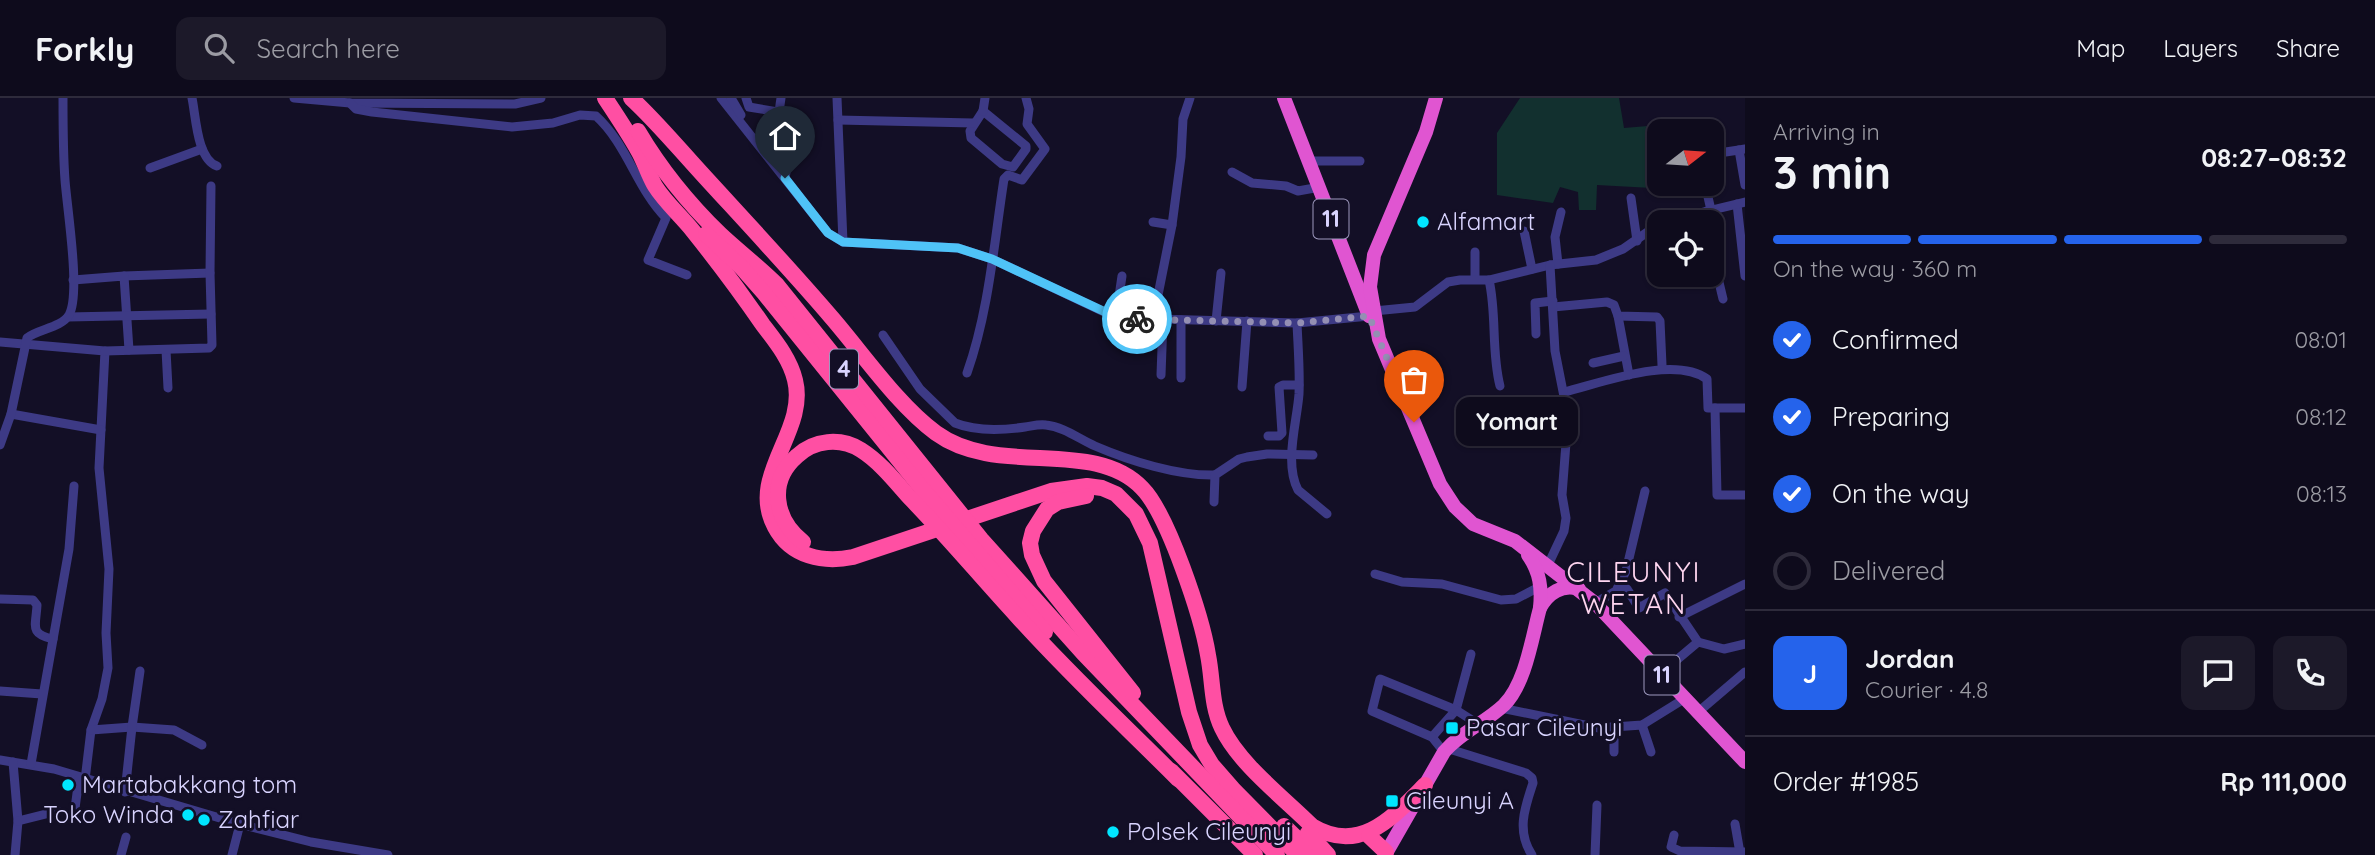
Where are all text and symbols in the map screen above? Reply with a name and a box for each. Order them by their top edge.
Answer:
search box [176,17,666,80]
text: Forkly [35,28,134,69]
icon: search [200,29,238,67]
text: Search here [256,32,400,65]
text: Map [2076,33,2125,63]
text: Layers [2163,33,2238,63]
text: Share [2276,33,2340,63]
pin [755,106,815,178]
icon: home [766,117,804,155]
text: Arriving in [1773,117,1880,146]
north arrow [1647,119,1724,196]
map controls [1647,119,1724,287]
text: 08:27–08:32 [2201,141,2347,174]
text: 3 min [1773,143,1891,201]
road number: 11 [1314,200,1348,238]
place label: Alfamart [1437,206,1535,236]
button: locate [1647,210,1724,287]
marker: Alfamart [1415,214,1431,230]
text: On the way · 360 m [1773,254,1977,283]
courier [1102,284,1172,354]
icon: bike [1118,300,1156,338]
icon: check [1773,321,1811,359]
text: Confirmed [1832,323,1959,356]
text: 08:01 [2294,325,2347,354]
road number: 4 [830,350,858,388]
pin [1384,350,1444,422]
icon: bag [1395,361,1433,399]
callout: Yomart [1456,398,1578,446]
icon: check [1773,398,1811,436]
text: Preparing [1832,400,1950,433]
text: 08:12 [2295,402,2347,431]
text: Yomart [1476,407,1558,436]
icon: check [1773,475,1811,513]
text: On the way [1832,477,1970,510]
text: 08:13 [2296,479,2347,508]
district label: CILEUNYI WETAN [1566,554,1702,621]
text: Delivered [1832,554,1945,587]
button: chat [2181,636,2255,710]
button: phone [2273,636,2347,710]
text: Jordan [1865,642,1954,675]
road number: 11 [1644,656,1680,694]
text: J [1803,657,1817,690]
text: Courier · 4.8 [1865,675,1988,704]
place label: Pasar Cileunyi [1466,712,1622,742]
marker: Pasar Cileunyi [1444,720,1460,736]
text: Order #1985 [1773,765,1919,798]
text: Rp 111,000 [2220,765,2347,798]
place label: Martabakkang tom [82,769,297,799]
marker: Martabakkang tom [60,777,76,793]
place label: Cileunyi A [1406,785,1514,815]
marker: Cileunyi A [1384,793,1400,809]
place label: Toko Winda [43,799,174,829]
place label: Zahfiar [218,804,299,834]
marker: Toko Winda [180,807,196,823]
marker: Zahfiar [196,812,212,828]
place label: Polsek Cileunyi [1127,816,1291,846]
marker: Polsek Cileunyi [1105,824,1121,840]

